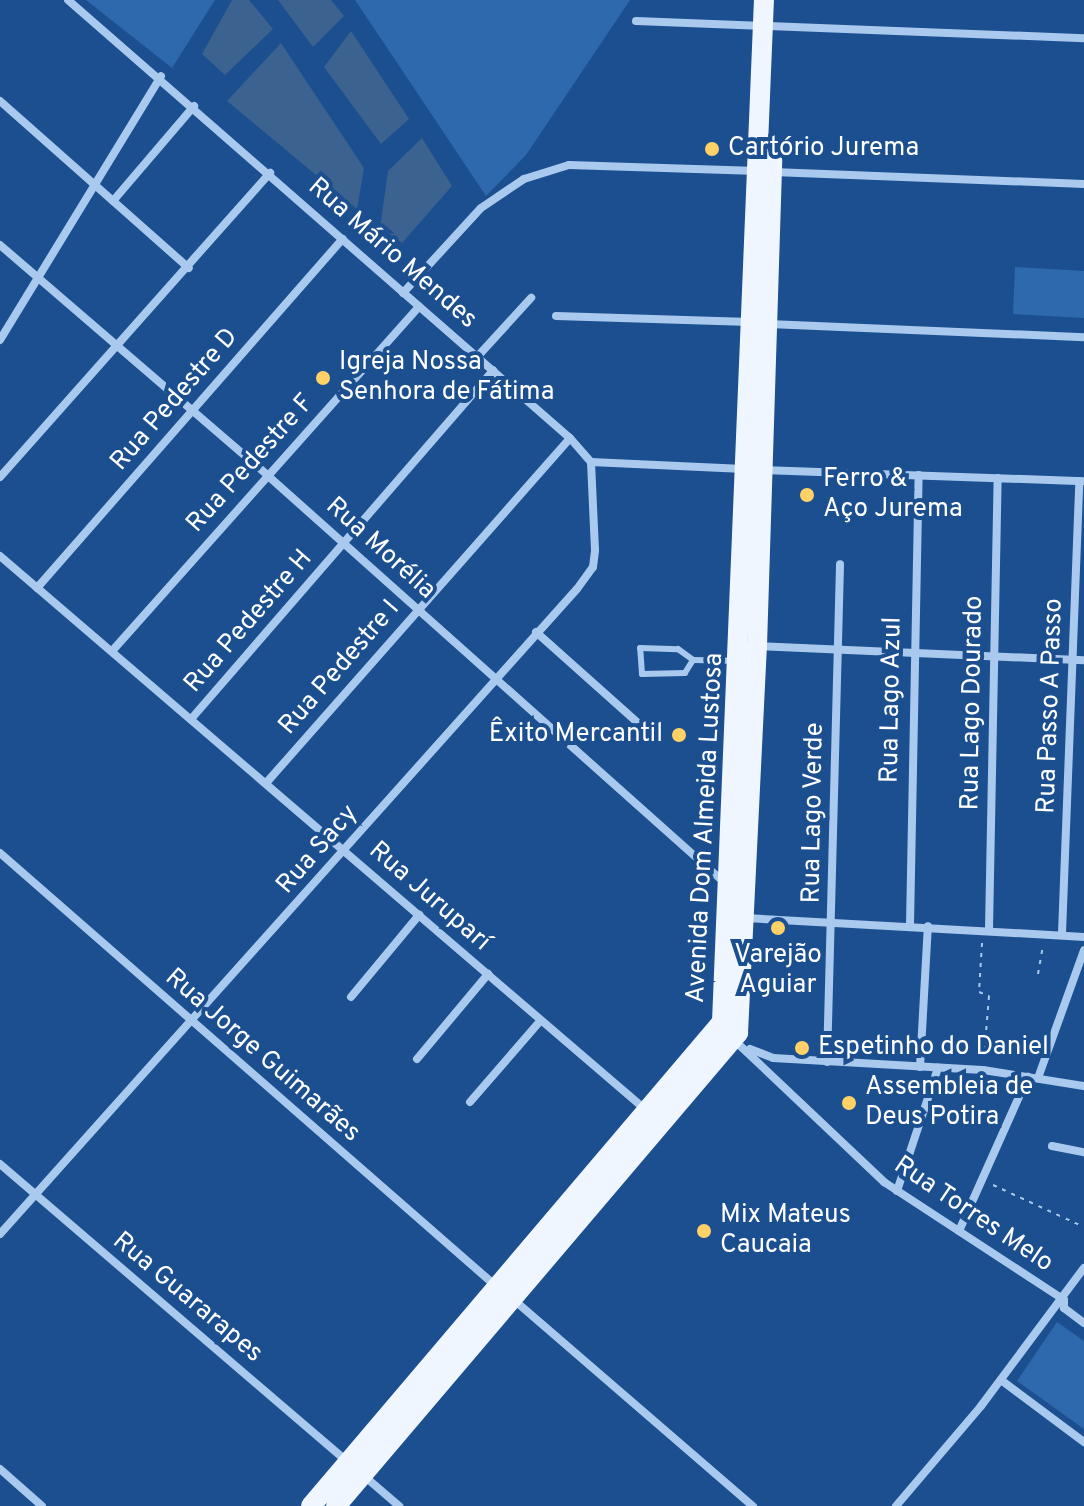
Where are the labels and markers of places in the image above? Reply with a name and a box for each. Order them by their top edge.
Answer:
place label: Cartório Jurema [728,133,919,165]
marker: Cartório Jurema [703,140,721,158]
place label: Igreja Nossa Senhora de Fátima [339,347,554,408]
marker: Igreja Nossa Senhora de Fátima [314,369,332,387]
place label: Ferro & Aço Jurema [823,464,963,526]
marker: Ferro & Aço Jurema [798,486,816,504]
place label: Êxito Mercantil [489,719,663,751]
marker: Êxito Mercantil [670,726,688,744]
marker: Varejão Aguiar [769,919,787,937]
place label: Varejão Aguiar [734,940,822,1002]
place label: Espetinho do Daniel [818,1032,1049,1064]
marker: Espetinho do Daniel [793,1039,811,1057]
place label: Assembleia de Deus Potira [865,1072,1033,1134]
marker: Assembleia de Deus Potira [840,1094,858,1112]
place label: Mix Mateus Caucaia [720,1200,851,1262]
marker: Mix Mateus Caucaia [695,1222,713,1240]

